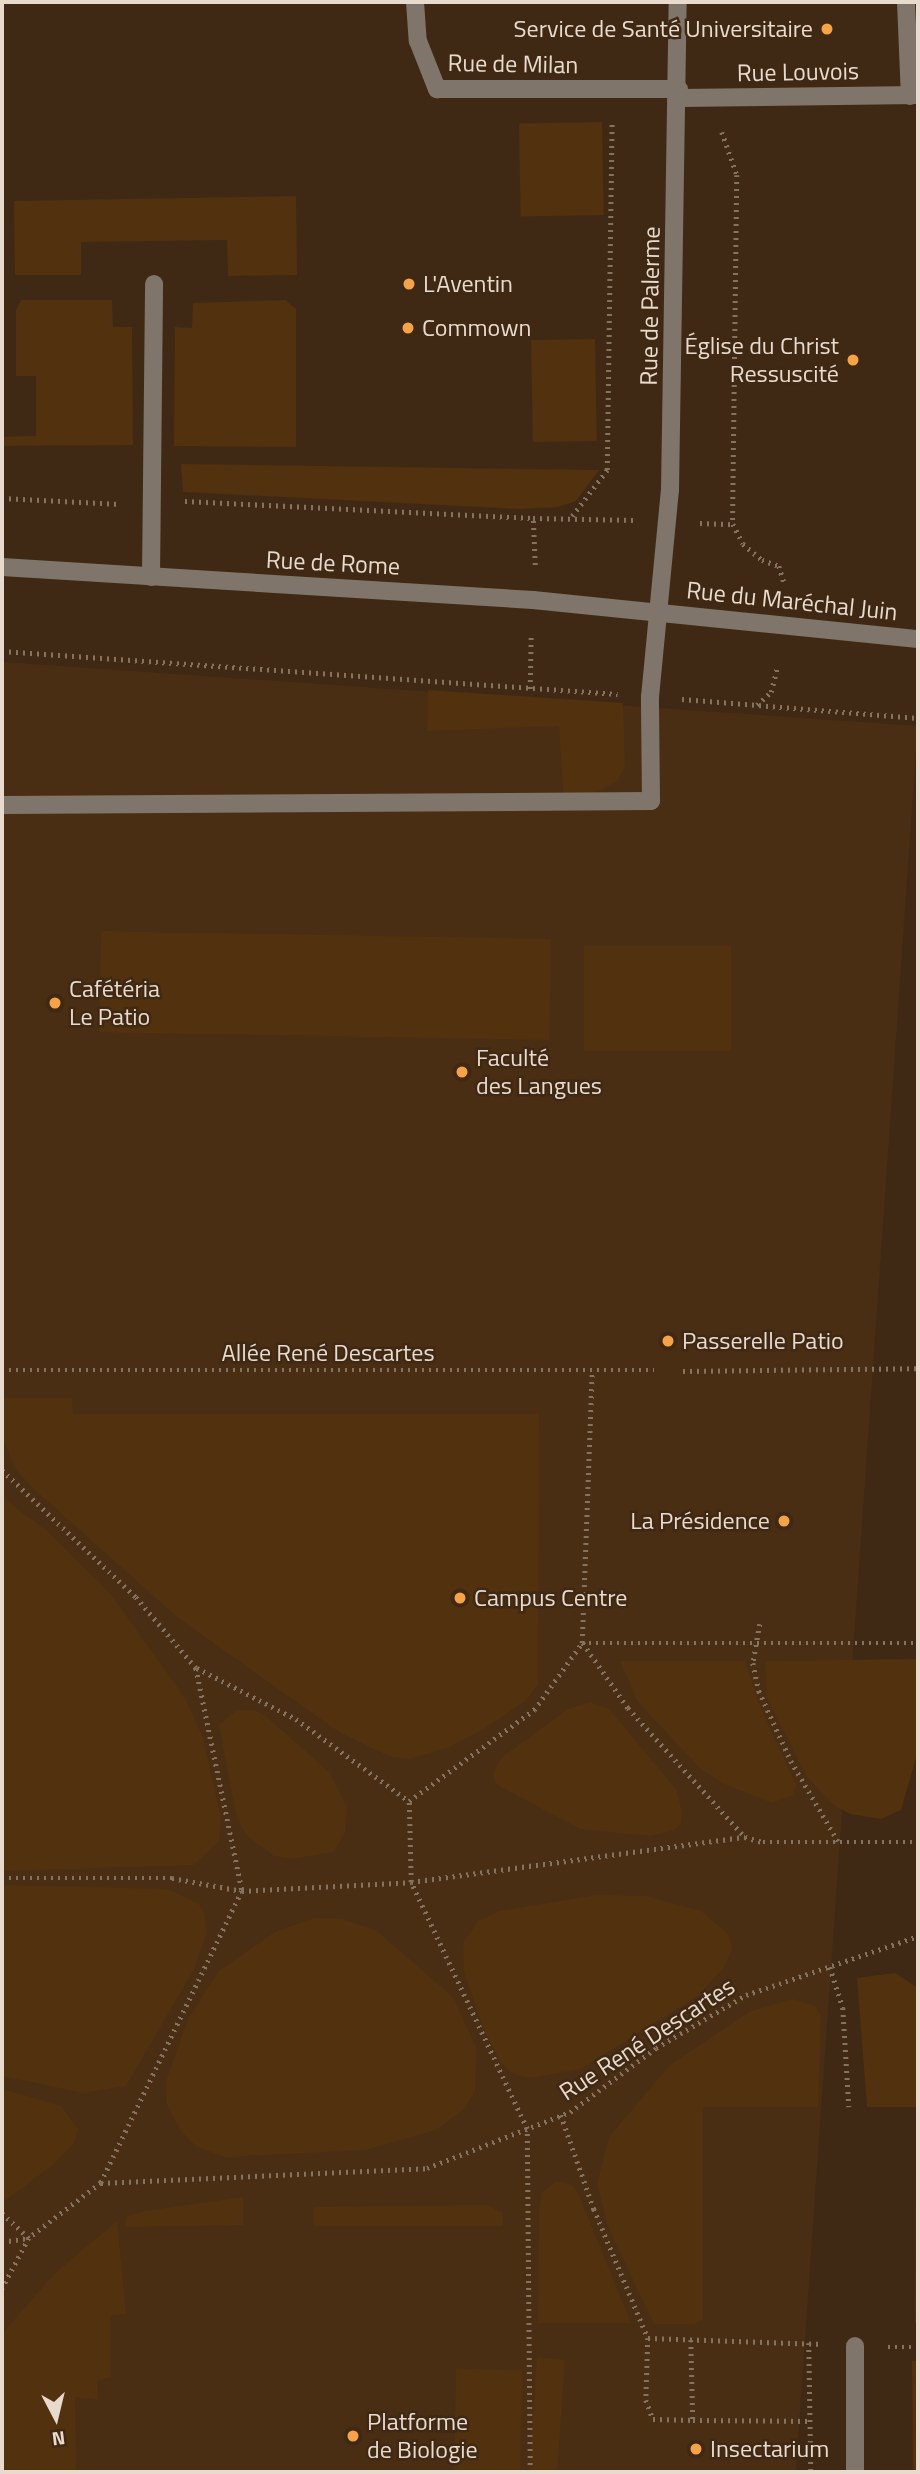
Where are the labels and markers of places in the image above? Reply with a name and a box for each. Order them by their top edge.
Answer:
place label: Service de Santé Universitaire [514,15,813,43]
marker: Service de Santé Universitaire [819,21,835,37]
place label: L'Aventin [423,270,513,298]
marker: L'Aventin [401,276,417,292]
place label: Commown [422,314,531,342]
marker: Commown [400,320,416,336]
place label: Église du Christ Ressuscité [685,332,839,388]
marker: Église du Christ Ressuscité [845,352,861,368]
place label: Cafétéria Le Patio [69,975,160,1031]
marker: Cafétéria Le Patio [47,995,63,1011]
place label: Faculté des Langues [476,1044,602,1100]
marker: Faculté des Langues [454,1064,470,1080]
place label: Passerelle Patio [682,1327,844,1355]
marker: Passerelle Patio [660,1333,676,1349]
place label: La Présidence [630,1507,770,1535]
marker: La Présidence [776,1513,792,1529]
place label: Campus Centre [474,1584,627,1612]
marker: Campus Centre [452,1590,468,1606]
place label: Platforme de Biologie [367,2408,478,2464]
marker: Platforme de Biologie [345,2428,361,2444]
place label: Insectarium [710,2435,829,2463]
marker: Insectarium [688,2441,704,2457]

